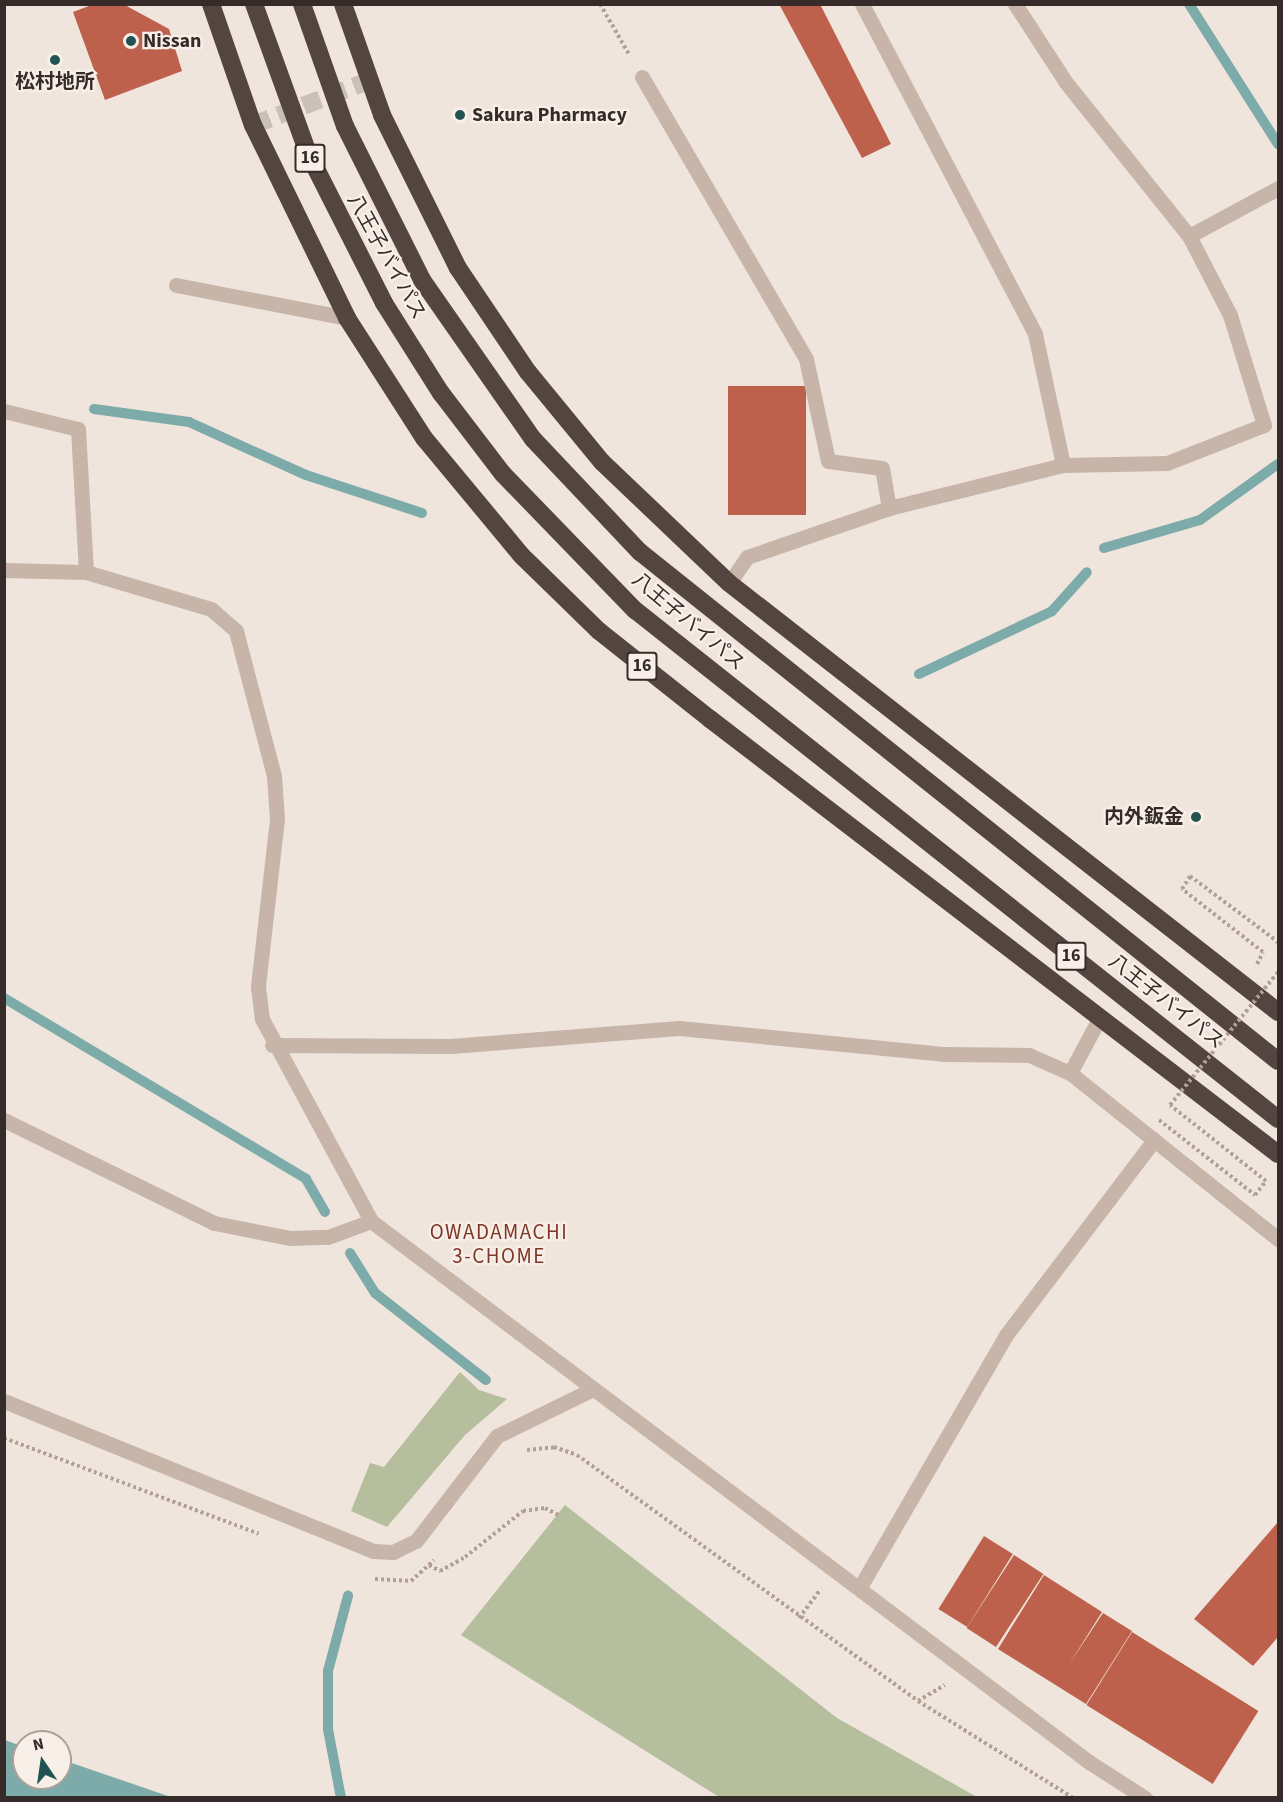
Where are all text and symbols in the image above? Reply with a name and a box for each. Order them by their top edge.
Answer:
place label: Nissan [143,29,202,53]
marker: Nissan [124,34,138,48]
marker: 松村地所 [48,53,62,67]
place label: 松村地所 [15,70,95,94]
place label: Sakura Pharmacy [472,103,627,127]
marker: Sakura Pharmacy [453,108,467,122]
road number: 16 [294,143,326,173]
street label: 八王子バイパス [342,190,430,324]
street label: 八王子バイパス [627,568,749,676]
road number: 16 [626,651,658,681]
place label: 内外鈑金 [1104,805,1184,829]
marker: 内外鈑金 [1189,810,1203,824]
road number: 16 [1054,941,1088,971]
street label: 八王子バイパス [1103,949,1229,1055]
district label: OWADAMACHI 3-CHOME [430,1219,568,1269]
north arrow [12,1730,72,1790]
text: N [31,1732,46,1756]

